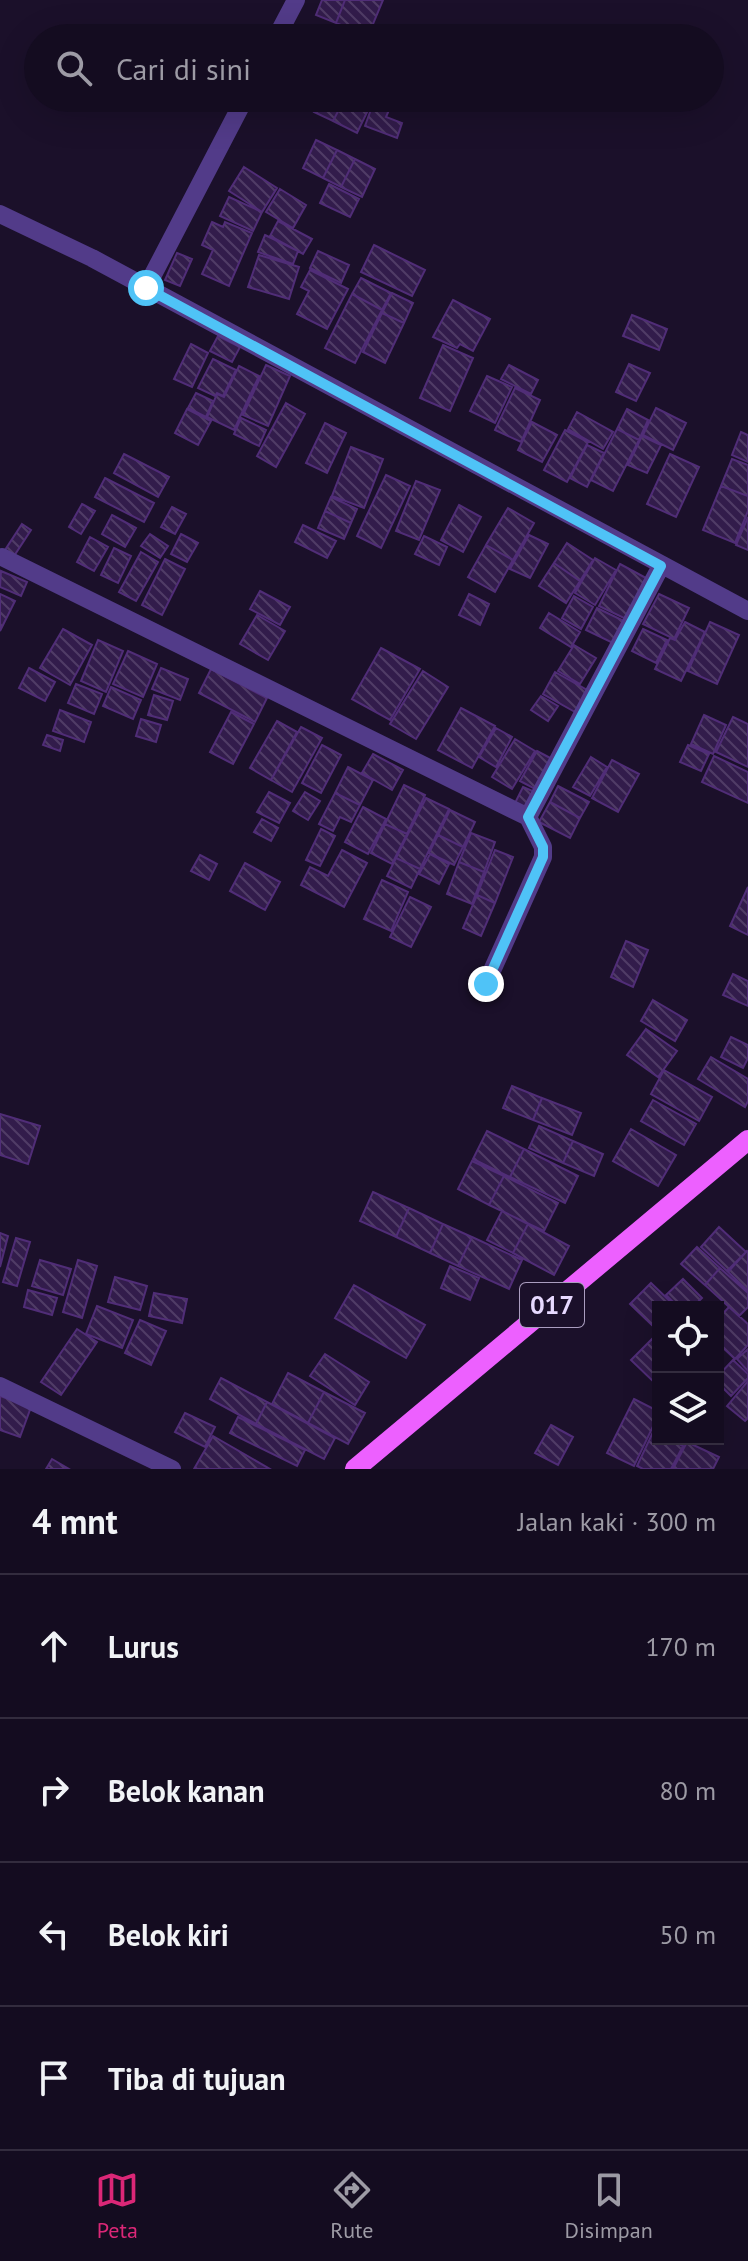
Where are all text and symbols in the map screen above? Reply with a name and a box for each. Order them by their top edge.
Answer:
search box [24,24,724,112]
icon: search [52,46,96,90]
text: Cari di sini [116,49,251,88]
route start [128,270,164,306]
route end [468,966,504,1002]
road number: 017 [520,1283,584,1327]
map controls [652,1301,724,1445]
button: locate [652,1301,724,1373]
button: layers [652,1373,724,1445]
text: 4 mnt [32,1499,118,1543]
text: Jalan kaki · 300 m [518,1505,716,1538]
icon: ahead [32,1624,76,1668]
text: Lurus [108,1627,179,1666]
text: 170 m [645,1630,716,1663]
icon: right [32,1768,76,1812]
text: Belok kanan [108,1771,265,1810]
text: 80 m [660,1774,716,1807]
icon: left [32,1912,76,1956]
text: Belok kiri [108,1915,229,1954]
text: 50 m [660,1918,716,1951]
icon: arrive [32,2056,76,2100]
text: Tiba di tujuan [108,2059,286,2098]
tab: Peta [95,2168,139,2244]
tab: Rute [330,2168,374,2244]
tab: Disimpan [565,2168,653,2244]

